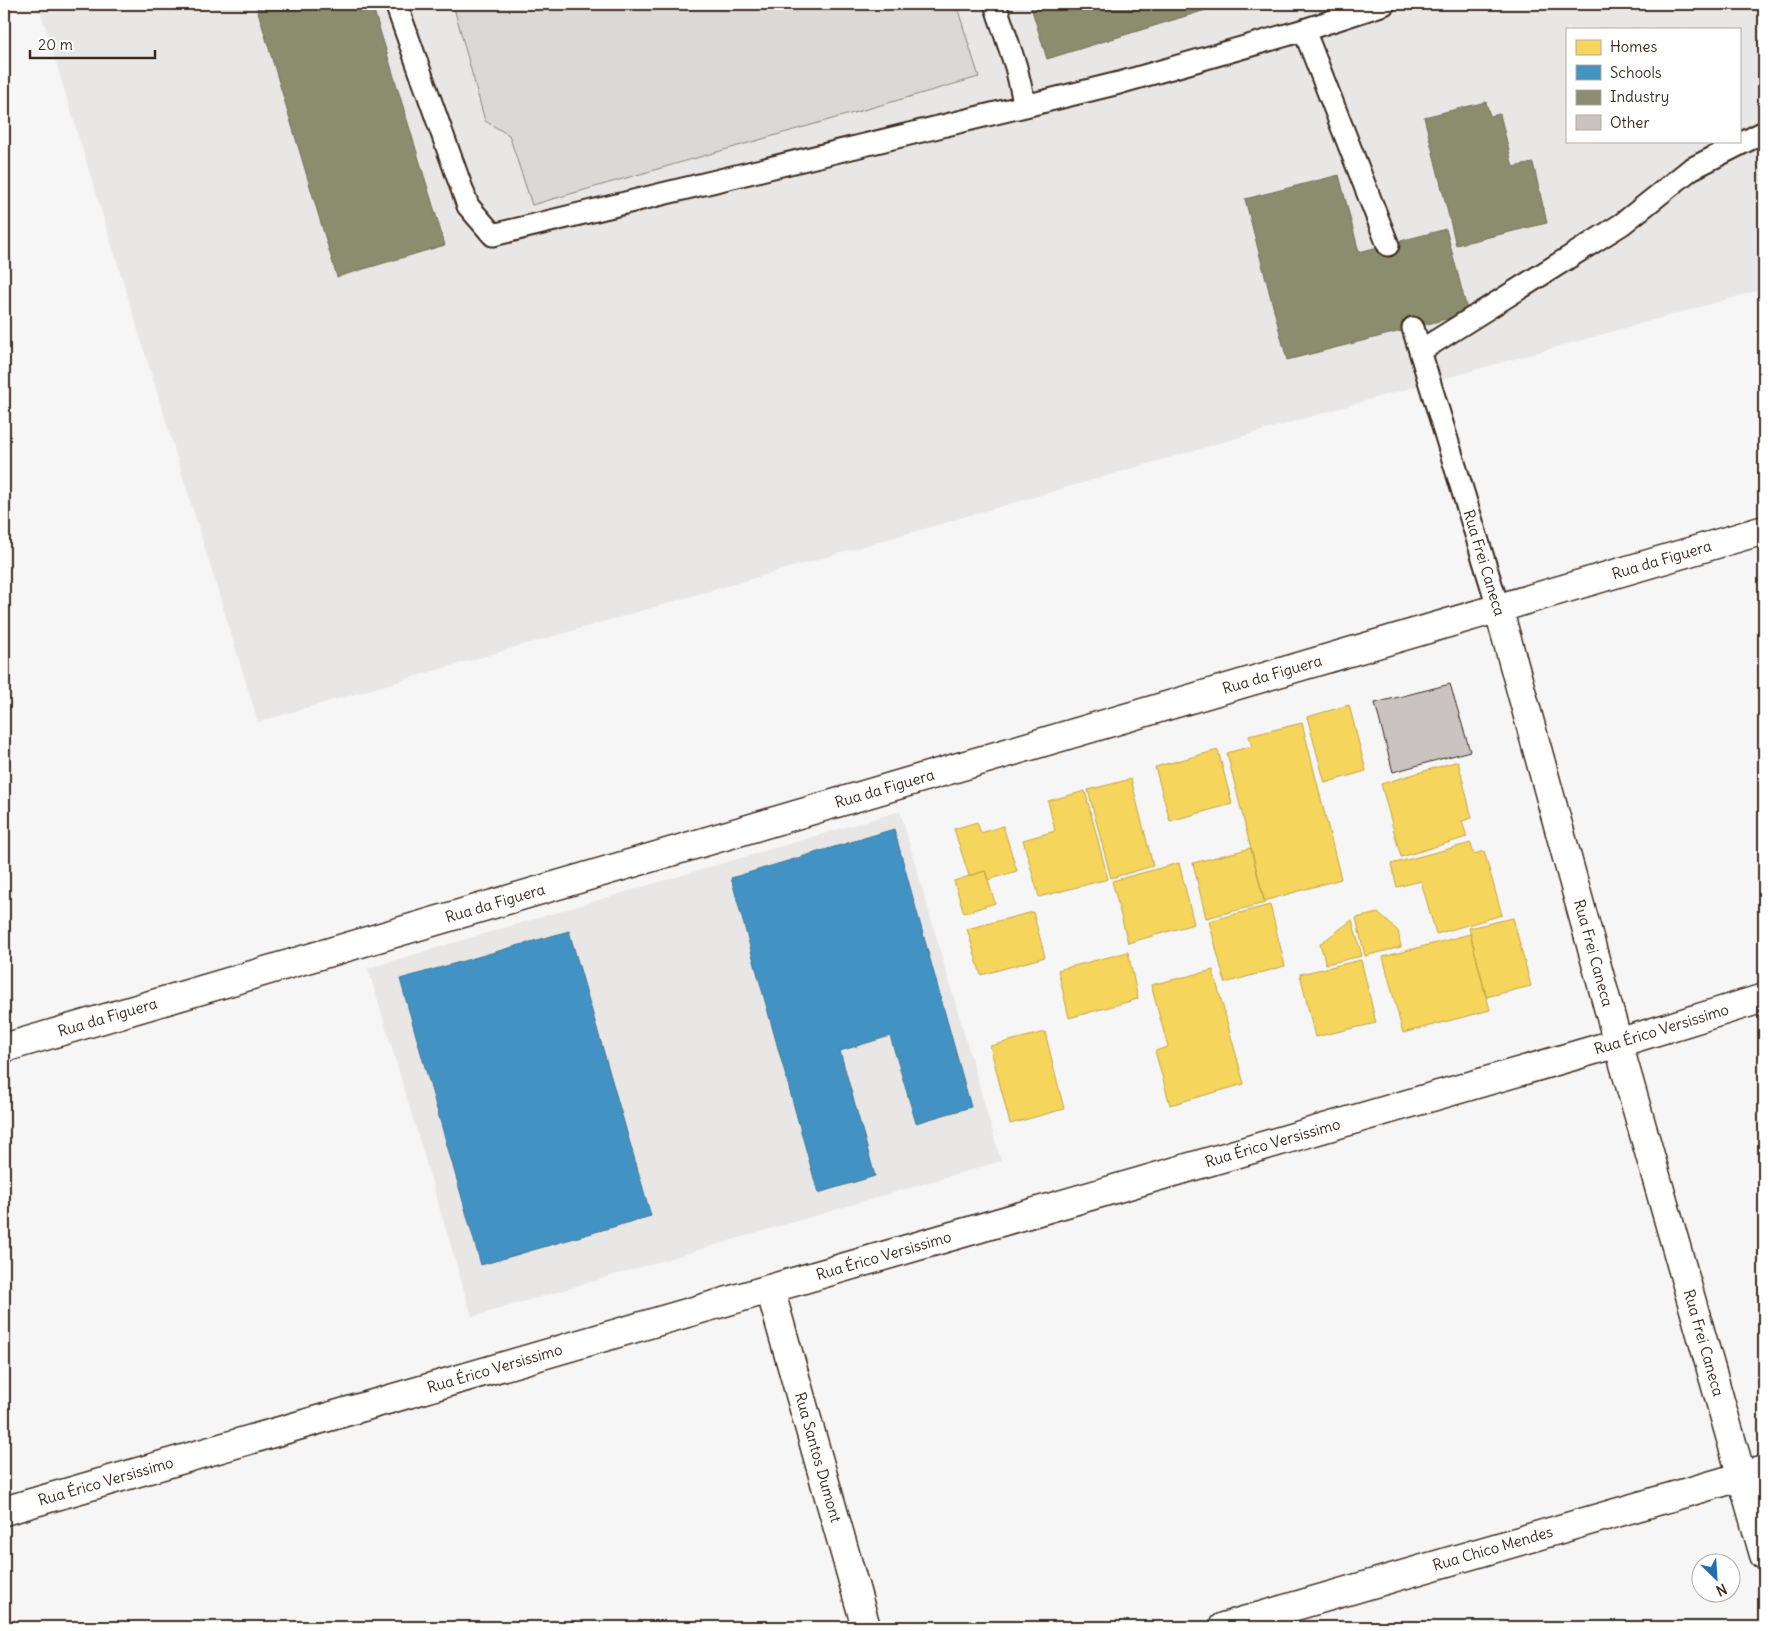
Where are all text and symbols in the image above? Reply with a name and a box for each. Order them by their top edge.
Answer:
scale bar [30,28,155,60]
legend [1566,28,1740,142]
text: 20 m [38,35,73,54]
text: Homes [1610,37,1657,56]
text: Schools [1610,63,1662,82]
text: Industry [1610,87,1669,106]
text: Other [1610,113,1650,132]
street label: Rua Frei Caneca [1459,507,1510,619]
street label: Rua da Figuera [1610,536,1714,583]
street label: Rua da Figuera [1220,651,1325,698]
street label: Rua da Figuera [832,765,937,812]
street label: Rua da Figuera [443,879,547,927]
street label: Rua Frei Caneca [1570,897,1618,1009]
street label: Rua da Figuera [55,993,160,1041]
street label: Rua Érico Versissimo [1592,999,1731,1058]
street label: Rua Érico Versissimo [1203,1114,1342,1171]
street label: Rua Érico Versissimo [814,1227,953,1284]
street label: Rua Frei Caneca [1680,1287,1728,1399]
street label: Rua Érico Versissimo [425,1340,564,1397]
street label: Rua Santos Dumont [791,1390,846,1524]
street label: Rua Érico Versissimo [36,1452,176,1510]
street label: Rua Chico Mendes [1430,1522,1555,1575]
north arrow [1690,1554,1740,1604]
text: N [1713,1580,1730,1600]

